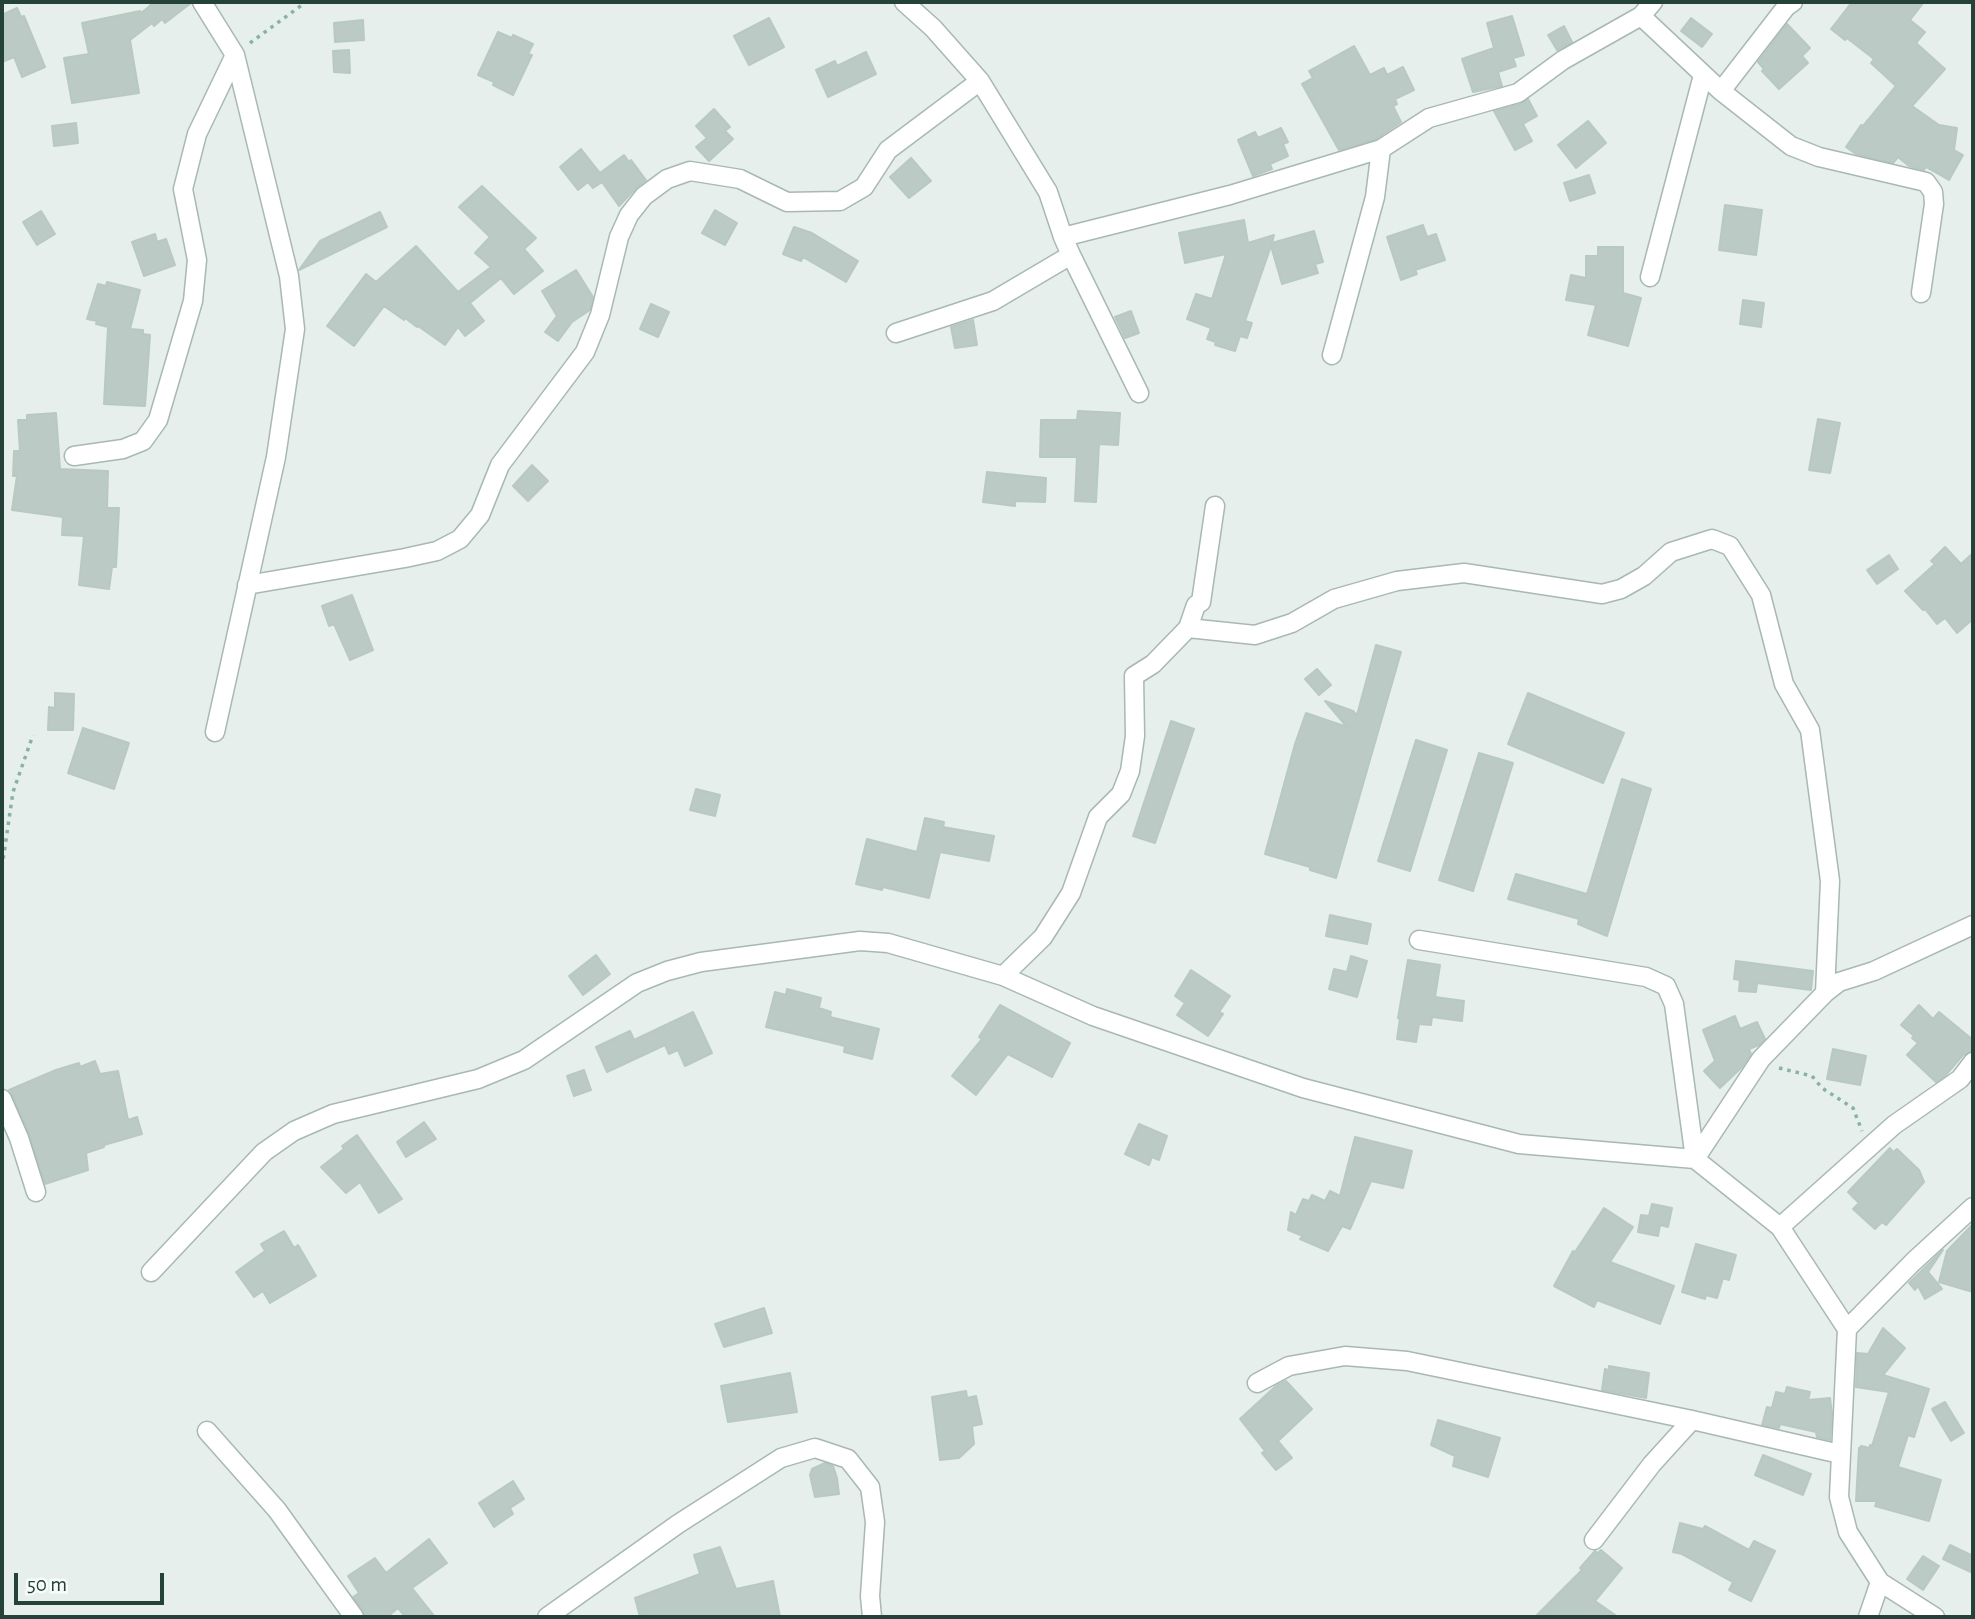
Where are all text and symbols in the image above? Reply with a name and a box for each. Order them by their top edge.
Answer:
scale bar [18,1560,168,1604]
text: 50 m [27,1574,67,1595]

